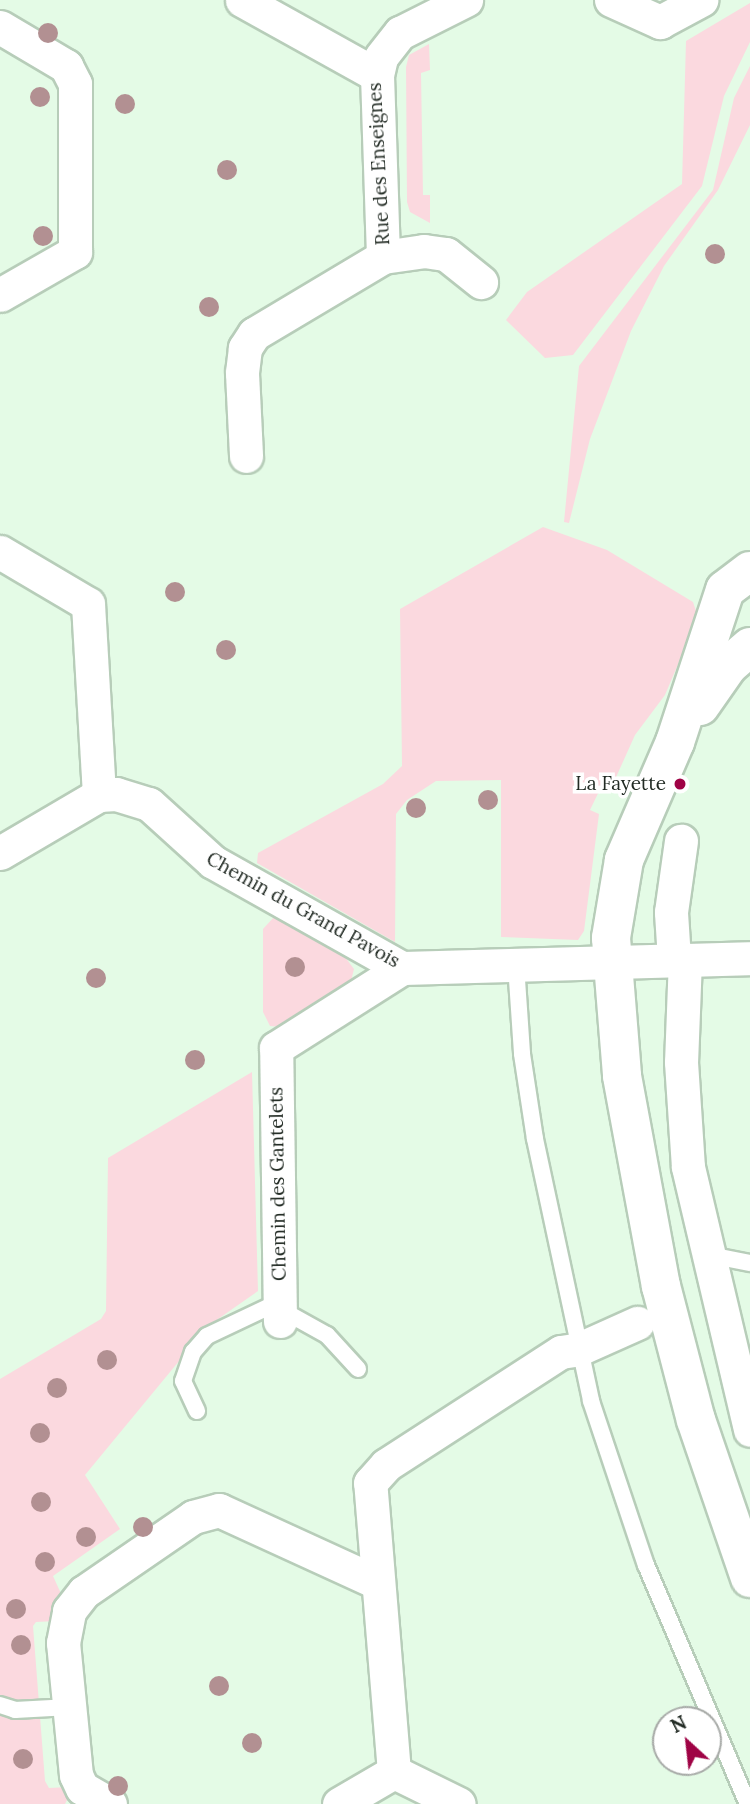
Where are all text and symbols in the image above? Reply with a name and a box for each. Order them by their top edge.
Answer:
street label: Rue des Enseignes [363,82,395,246]
place label: La Fayette [575,773,666,795]
marker: La Fayette [672,776,688,792]
street label: Chemin du Grand Pavois [202,847,404,973]
street label: Chemin des Gantelets [265,1087,291,1281]
north arrow [652,1706,722,1776]
text: N [666,1710,690,1738]

